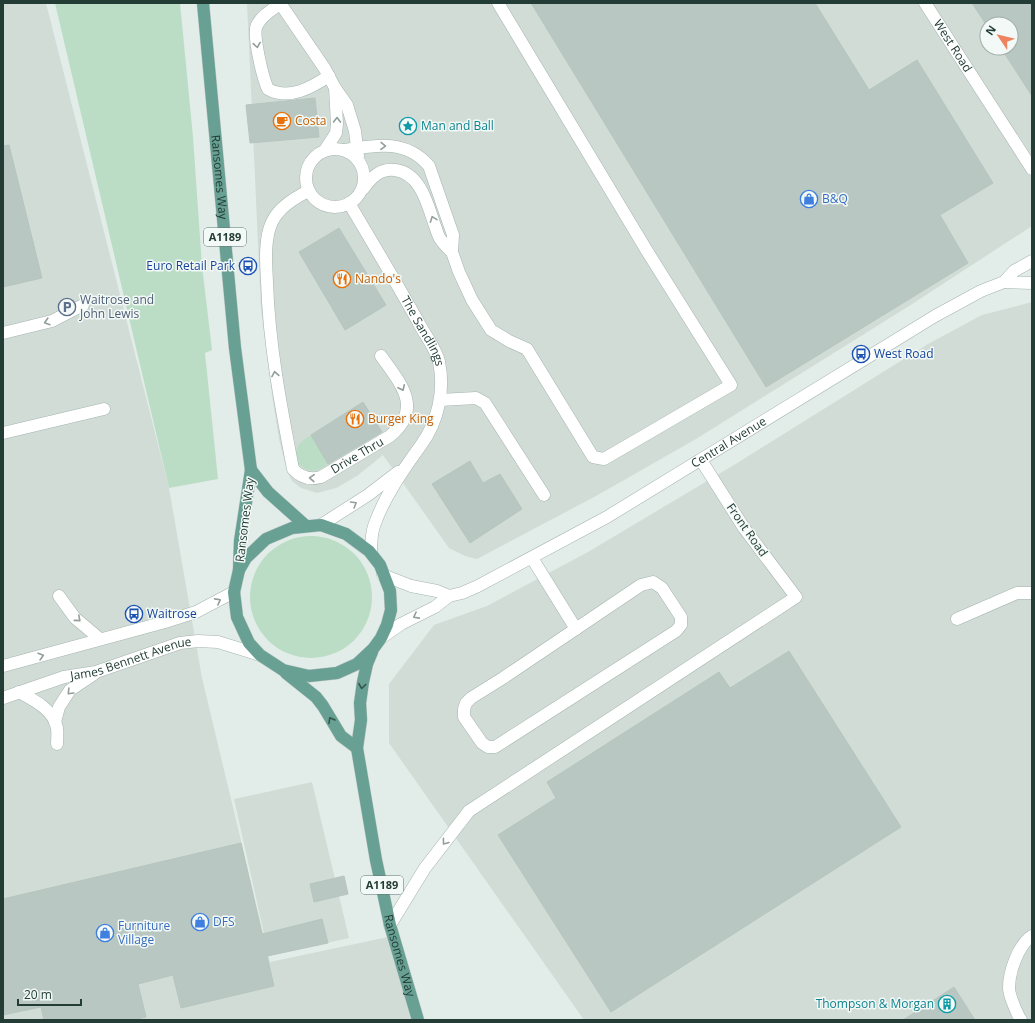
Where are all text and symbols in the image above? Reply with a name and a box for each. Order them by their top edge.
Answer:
street label: West Road [930,16,976,75]
north arrow [979,16,1019,56]
text: N [982,22,999,38]
one-way arrow [253,42,261,48]
cafe icon: Costa [272,111,292,131]
place label: Costa [295,112,326,129]
place icon: Man and Ball [398,116,418,136]
one-way arrow [333,117,341,123]
place label: Man and Ball [421,117,494,134]
street label: Ransomes Way [207,134,232,221]
one-way arrow [380,141,386,150]
shop icon: B&Q [799,189,819,209]
place label: B&Q [822,190,848,207]
one-way arrow [429,215,437,222]
road number: A1189 [204,228,246,246]
bus stop icon: Euro Retail Park [238,256,258,276]
place label: Euro Retail Park [146,257,236,274]
restaurant icon: Nando's [332,269,352,289]
place label: Nando's [355,270,401,287]
place label: Waitrose and John Lewis [79,291,154,322]
street label: The Sandlings [397,293,449,368]
parking icon: Waitrose and John Lewis [57,297,77,317]
one-way arrow [44,317,51,326]
bus stop icon: West Road [851,344,871,364]
place label: West Road [874,345,934,362]
one-way arrow [271,371,280,377]
one-way arrow [397,384,405,391]
restaurant icon: Burger King [345,409,365,429]
place label: Burger King [368,410,434,427]
street label: Central Avenue [687,412,769,472]
street label: Drive Thru [327,433,387,477]
one-way arrow [309,473,315,482]
street label: Ransomes Way [231,476,258,563]
street label: Front Road [723,500,772,560]
one-way arrow [350,501,357,508]
one-way arrow [214,598,221,606]
bus stop icon: Waitrose [124,604,144,624]
place label: Waitrose [147,605,197,622]
one-way arrow [412,611,420,618]
one-way arrow [73,615,81,622]
street label: James Bennett Avenue [68,633,192,684]
one-way arrow [37,652,44,661]
one-way arrow [358,683,367,689]
one-way arrow [67,687,74,695]
one-way arrow [329,717,336,724]
one-way arrow [443,837,450,844]
road number: A1189 [361,876,403,894]
shop icon: DFS [190,912,210,932]
place label: DFS [213,913,234,930]
street label: Ransomes Way [380,913,420,1000]
place label: Furniture Village [118,917,170,948]
shop icon: Furniture Village [95,923,115,943]
scale bar [18,981,81,1007]
text: 20 m [24,986,52,1003]
building icon: Thompson & Morgan [937,994,957,1014]
place label: Thompson & Morgan [816,995,934,1012]

